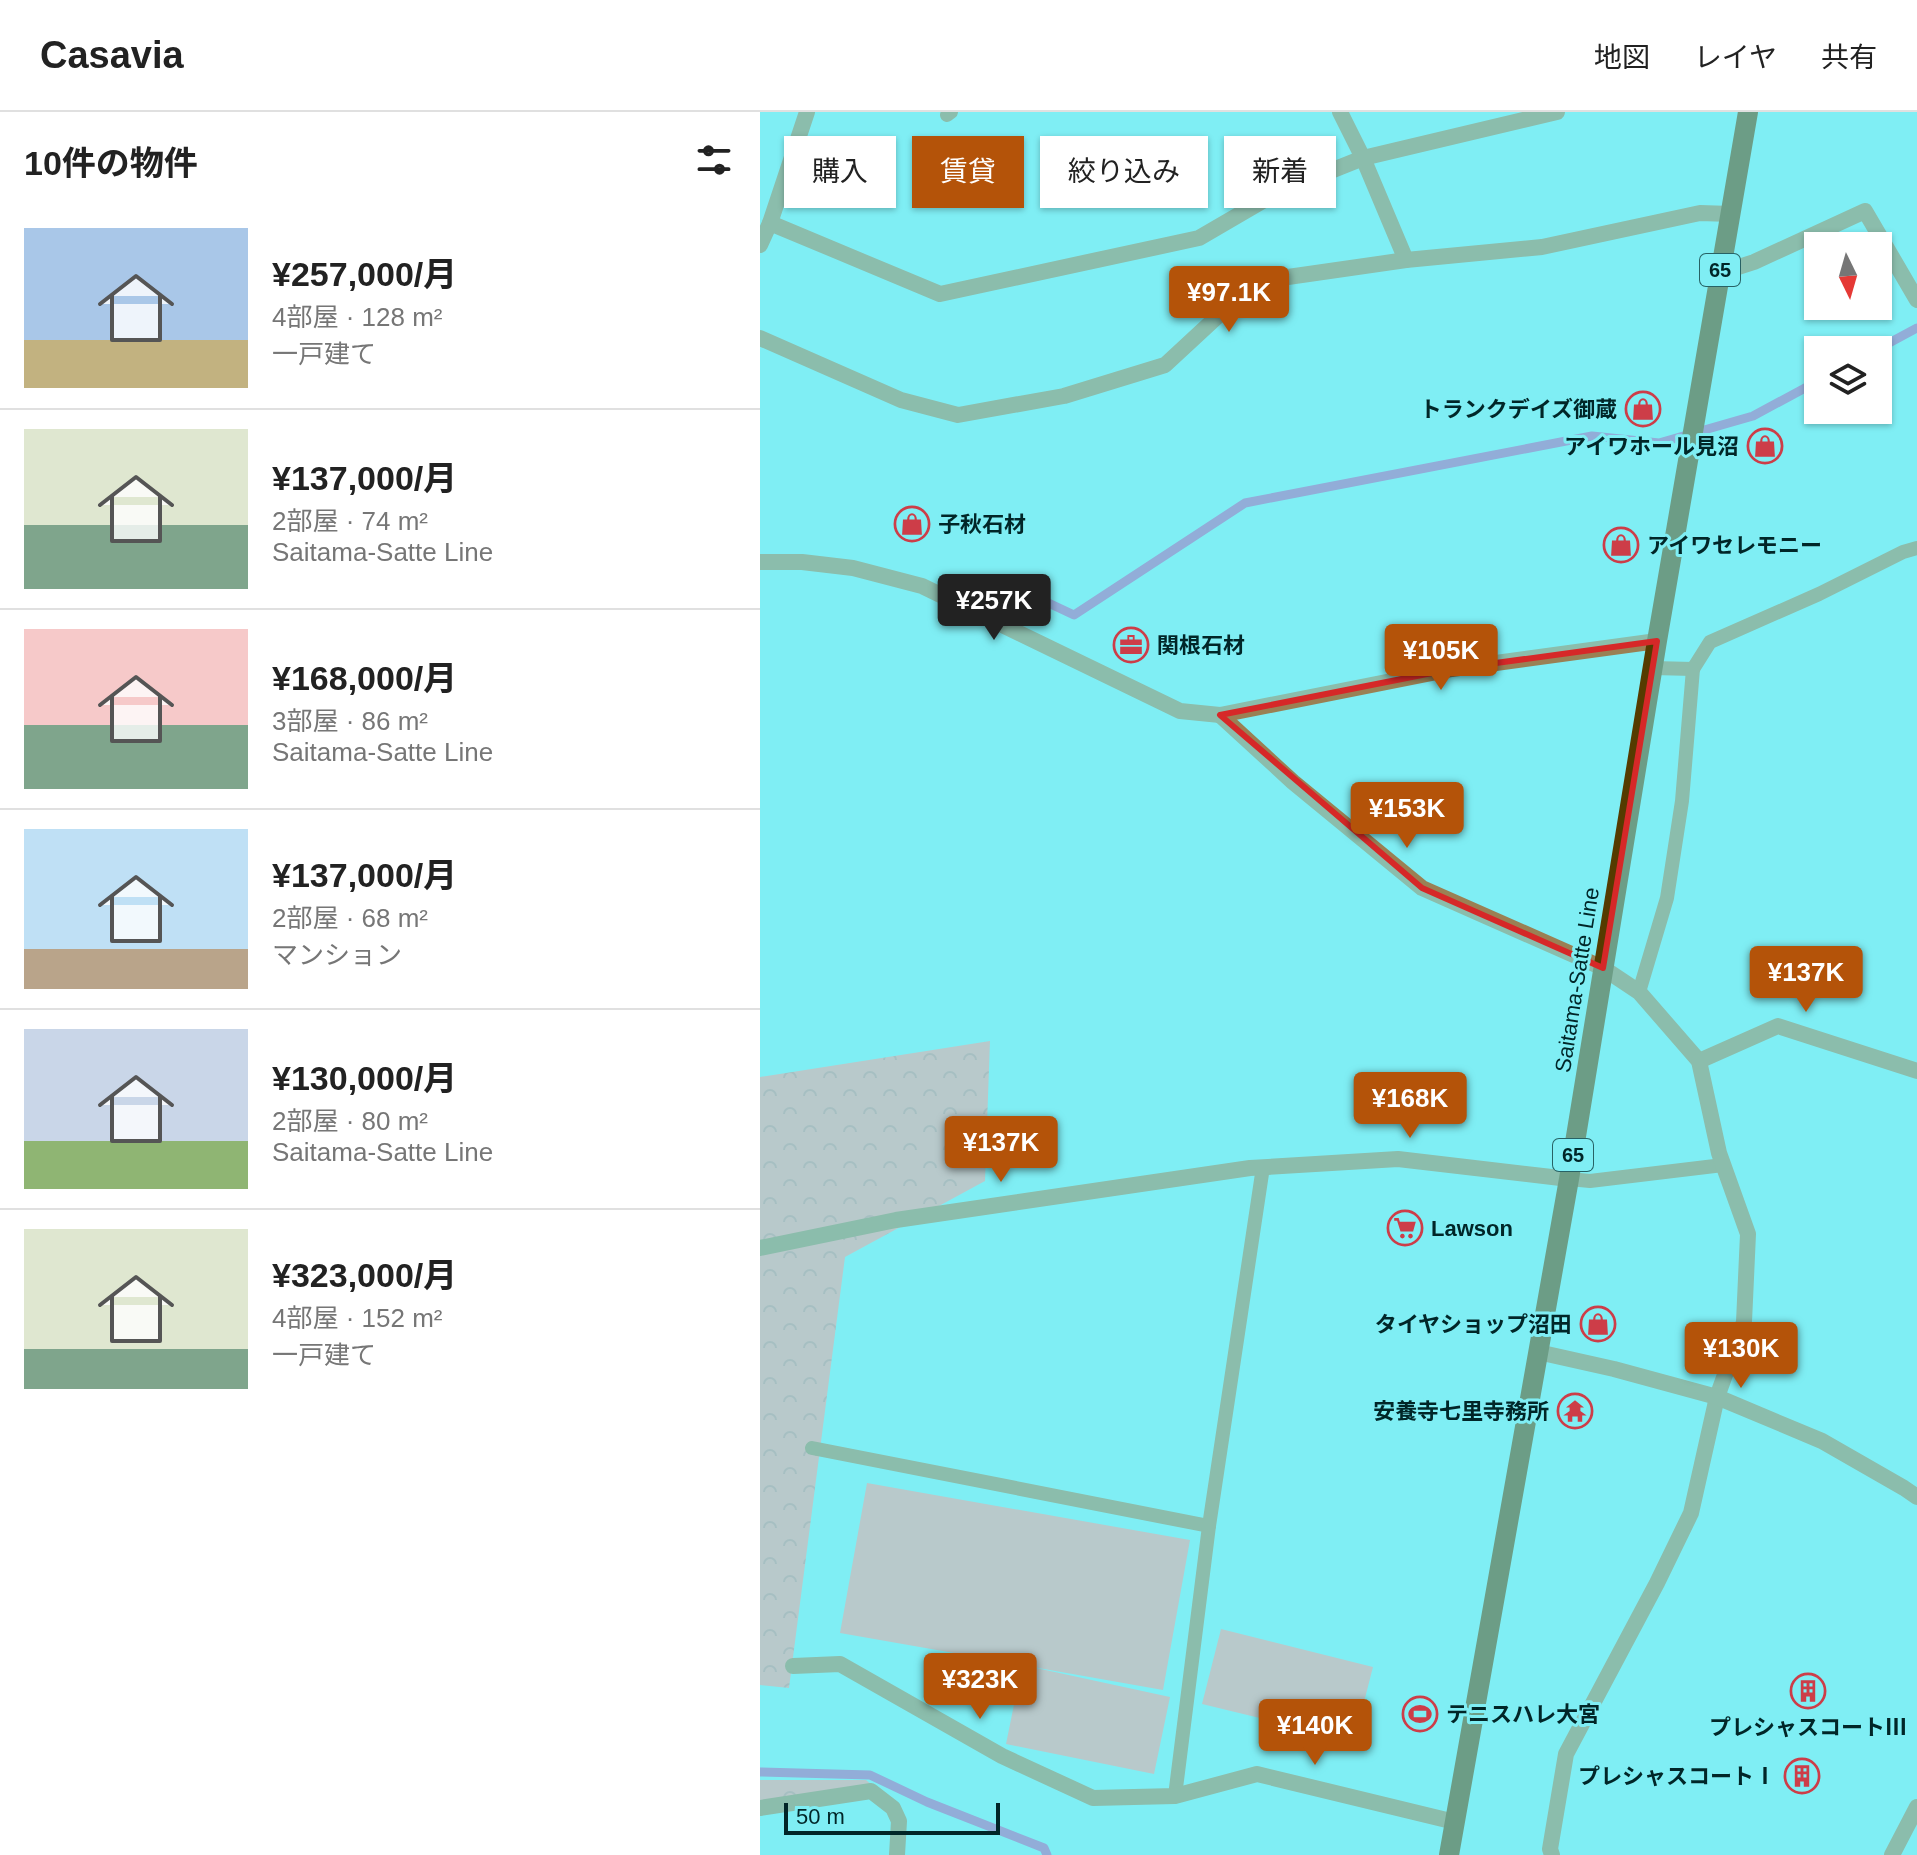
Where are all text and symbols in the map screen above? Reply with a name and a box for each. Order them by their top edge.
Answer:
text: Casavia [40,34,184,76]
text: 地図 [1594,42,1650,73]
text: レイヤ [1694,42,1777,73]
text: 共有 [1821,42,1877,73]
chip: 購入 [784,136,896,208]
chip: 賃貸 [912,136,1024,208]
chip: 絞り込み [1040,136,1208,208]
chip: 新着 [1224,136,1336,208]
icon: filters [692,138,736,182]
text: 10件の物件 [24,144,198,182]
north arrow [1804,232,1892,320]
map controls [1804,232,1892,424]
road number: 65 [1700,254,1740,286]
text: ¥257,000/月 [272,255,457,293]
icon: home [88,260,184,356]
pin: ¥97.1K [1164,266,1294,334]
text: ¥97.1K [1187,277,1271,307]
text: 4部屋 · 128 m² [272,302,443,332]
button: layers [1804,336,1892,424]
text: 一戸建て [272,339,376,369]
shop icon: トランクデイズ御蔵 [1624,390,1662,428]
place label: トランクデイズ御蔵 [1420,397,1617,422]
shop icon: アイワホール見沼 [1746,427,1784,465]
place label: アイワホール見沼 [1564,434,1739,459]
text: ¥137,000/月 [272,459,457,497]
icon: home [88,461,184,557]
shop icon: 子秋石材 [893,505,931,543]
text: 2部屋 · 74 m² [272,506,428,536]
place label: 子秋石材 [938,512,1026,537]
shop icon: アイワセレモニー [1602,526,1640,564]
place label: アイワセレモニー [1647,533,1822,558]
text: Saitama-Satte Line [272,537,493,567]
pin: ¥257K [938,574,1050,642]
text: ¥257K [956,585,1032,615]
pin: ¥105K [1385,624,1497,692]
office icon: 関根石材 [1112,626,1150,664]
place label: 関根石材 [1157,633,1245,658]
text: ¥105K [1403,635,1479,665]
text: ¥168,000/月 [272,659,457,697]
icon: home [88,661,184,757]
text: 3部屋 · 86 m² [272,706,428,736]
text: Saitama-Satte Line [272,737,493,767]
pin: ¥153K [1351,782,1463,850]
text: ¥153K [1369,793,1445,823]
text: ¥137,000/月 [272,856,457,894]
icon: home [88,861,184,957]
street label: Saitama-Satte Line [1550,886,1604,1074]
text: 2部屋 · 68 m² [272,903,428,933]
text: マンション [272,940,402,970]
pin: ¥137K [1750,946,1862,1014]
text: ¥137K [1768,957,1844,987]
text: ¥130,000/月 [272,1059,457,1097]
icon: home [88,1061,184,1157]
pin: ¥168K [1354,1072,1466,1140]
text: ¥168K [1372,1083,1448,1113]
text: 2部屋 · 80 m² [272,1106,428,1136]
pin: ¥137K [945,1116,1057,1184]
text: ¥137K [963,1127,1039,1157]
text: Saitama-Satte Line [272,1137,493,1167]
road number: 65 [1553,1139,1593,1171]
supermarket icon: Lawson [1386,1209,1424,1247]
place label: Lawson [1431,1216,1513,1241]
text: ¥323,000/月 [272,1256,457,1294]
icon: home [88,1261,184,1357]
text: 4部屋 · 152 m² [272,1303,443,1333]
shop icon: タイヤショップ沼田 [1579,1305,1617,1343]
place label: タイヤショップ沼田 [1375,1312,1572,1337]
pin: ¥130K [1685,1322,1797,1390]
text: ¥130K [1703,1333,1779,1363]
text: 一戸建て [272,1340,376,1370]
temple icon: 安養寺七里寺務所 [1556,1392,1594,1430]
place label: 安養寺七里寺務所 [1373,1399,1549,1424]
pin: ¥323K [924,1653,1036,1721]
text: ¥323K [942,1664,1018,1694]
building icon: プレシャスコートⅢ [1789,1672,1827,1710]
sports icon: テニスハレ大宮 [1401,1695,1439,1733]
pin: ¥140K [1259,1699,1371,1767]
place label: テニスハレ大宮 [1446,1702,1600,1727]
text: ¥140K [1277,1710,1353,1740]
place label: プレシャスコートⅢ [1709,1715,1907,1740]
building icon: プレシャスコートⅠ [1783,1757,1821,1795]
place label: プレシャスコートⅠ [1578,1764,1776,1789]
scale bar [784,1799,1000,1835]
text: 50 m [796,1804,845,1829]

